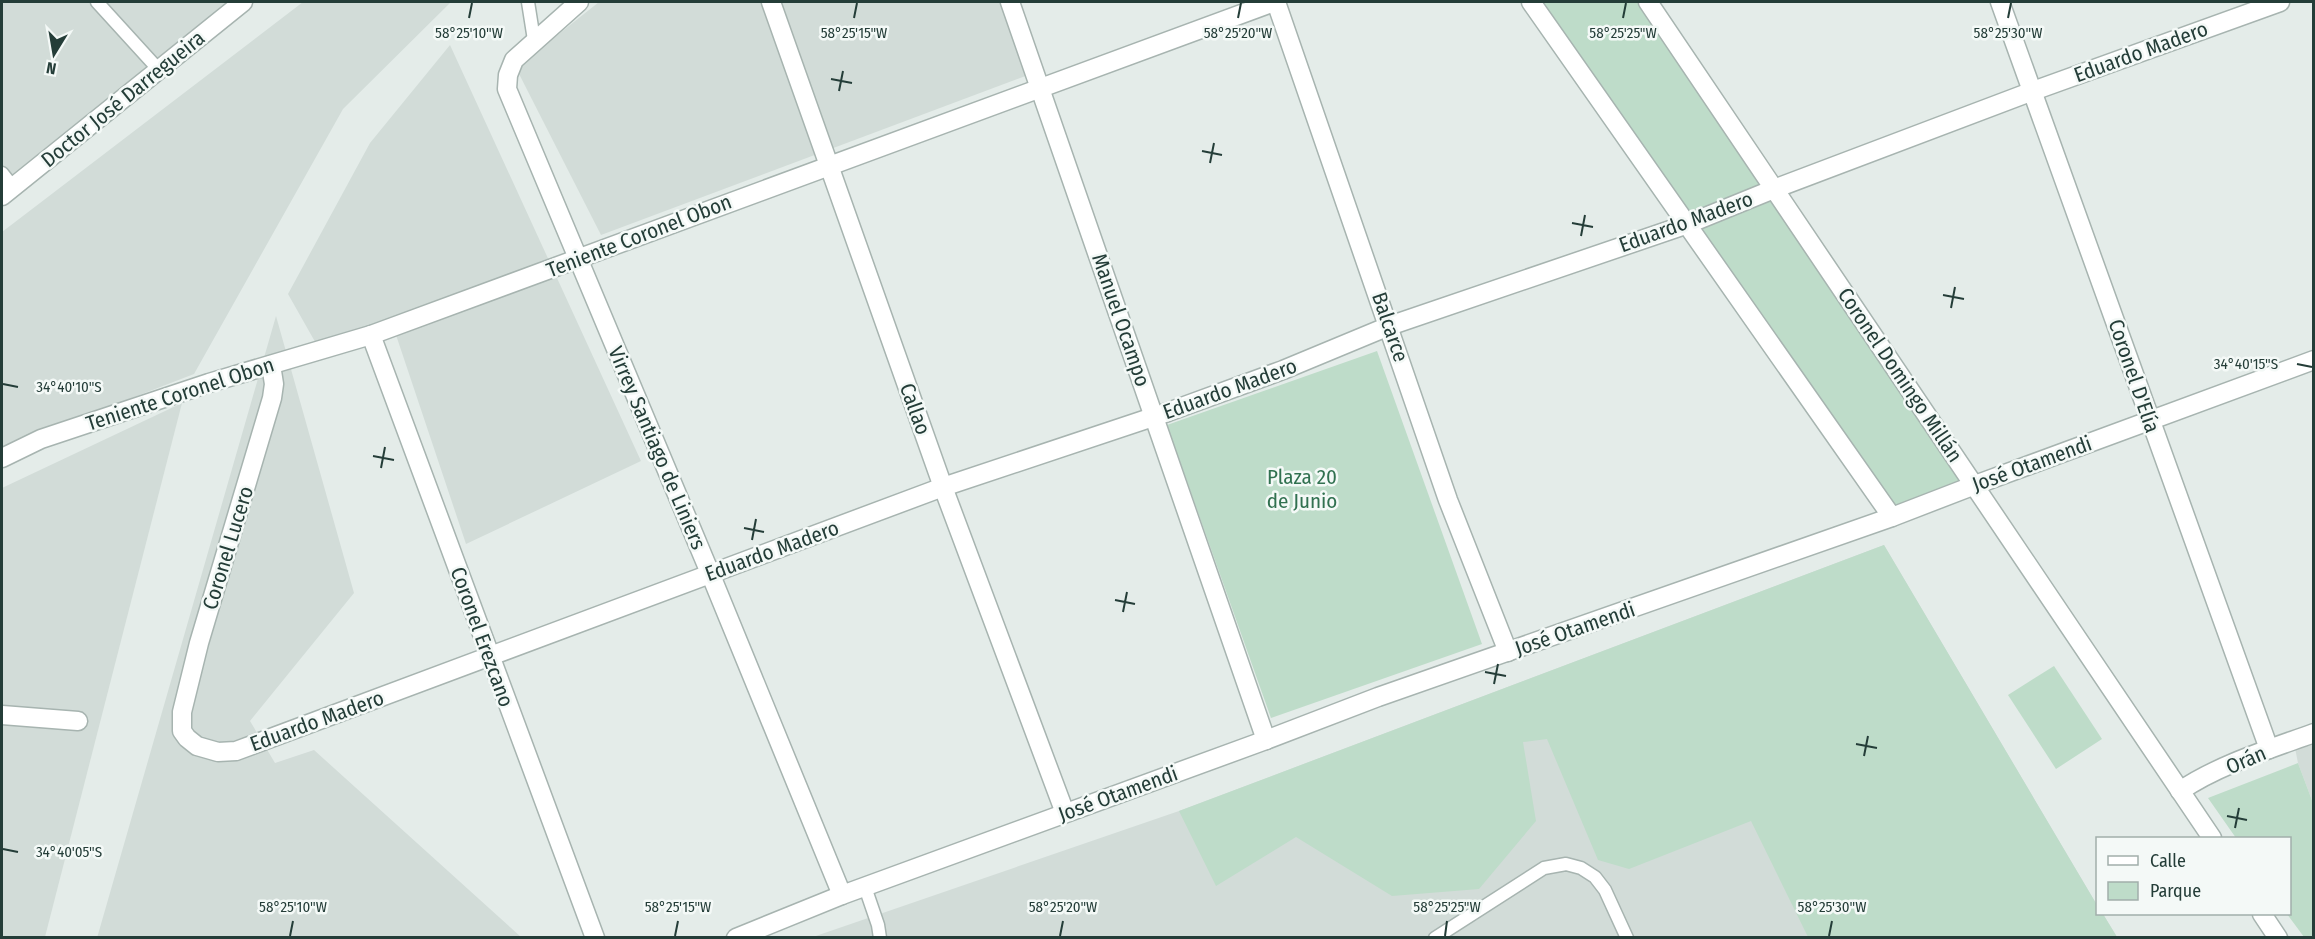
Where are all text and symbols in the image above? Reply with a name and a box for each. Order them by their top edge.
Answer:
street label: Eduardo Madero [2071,16,2211,88]
north arrow [24,24,84,84]
text: 58°25'10"W [435,24,503,42]
text: 58°25'15"W [821,24,887,42]
text: 58°25'20"W [1204,24,1272,42]
text: 58°25'25"W [1589,24,1657,42]
text: 58°25'30"W [1974,24,2042,42]
street label: Doctor José Darregueira [36,25,210,173]
text: N [45,58,58,78]
street label: Eduardo Madero [1616,186,1756,258]
street label: Teniente Coronel Obon [543,189,735,283]
street label: Manuel Ocampo [1086,250,1156,390]
street label: Coronel Domingo Millán [1832,283,1968,467]
street label: Balcarce [1366,289,1414,365]
street label: Coronel D'Elía [2102,316,2166,436]
street label: Virrey Santiago de Liniers [602,343,712,553]
street label: Teniente Coronel Obon [83,351,277,437]
street label: Eduardo Madero [1160,353,1300,425]
text: 34°40'15"S [2214,355,2278,373]
text: 34°40'10"S [36,378,102,396]
street label: Callao [894,380,936,438]
street label: José Otamendi [1969,430,2095,498]
park label: Plaza 20 de Junio [1267,464,1337,514]
street label: Coronel Lucero [197,483,259,613]
street label: Eduardo Madero [702,515,842,587]
street label: Coronel Erezcano [445,564,519,710]
street label: José Otamendi [1511,596,1639,662]
street label: Eduardo Madero [247,685,387,757]
street label: Orán [2222,740,2270,780]
street label: José Otamendi [1055,760,1181,828]
legend [2096,837,2291,915]
text: 34°40'05"S [36,843,102,861]
text: Calle [2150,850,2186,872]
text: Parque [2150,880,2201,902]
text: 58°25'10"W [259,898,327,916]
text: 58°25'15"W [645,898,711,916]
text: 58°25'20"W [1029,898,1097,916]
text: 58°25'25"W [1413,898,1481,916]
text: 58°25'30"W [1798,898,1866,916]

